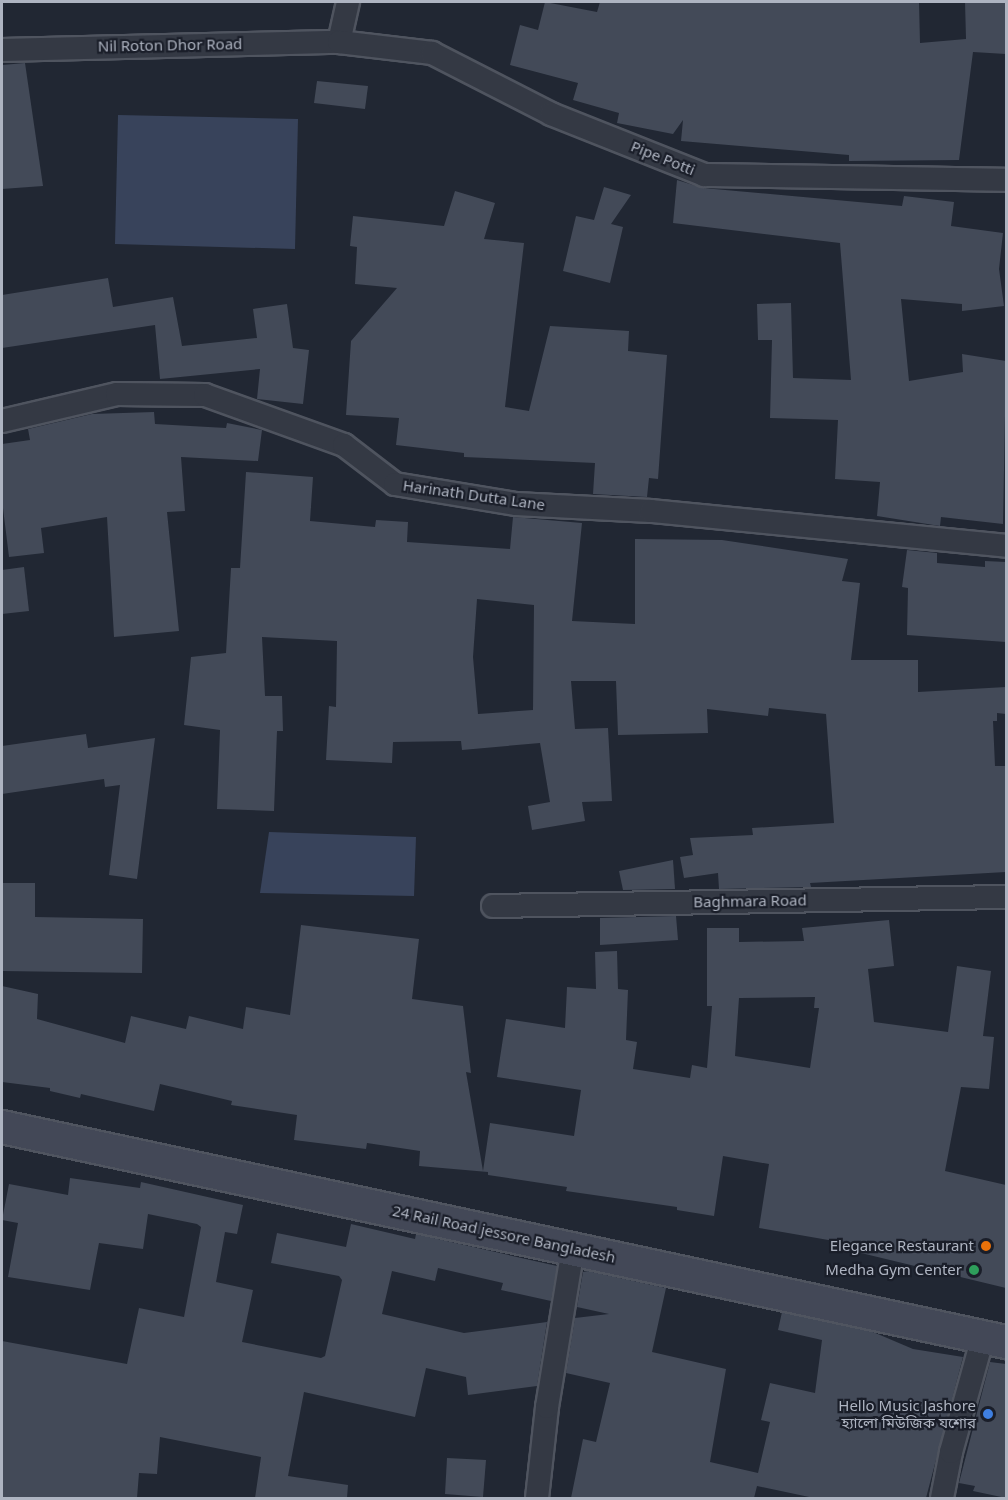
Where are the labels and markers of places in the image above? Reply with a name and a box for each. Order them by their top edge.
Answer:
place label: Elegance Restaurant [830,1237,974,1255]
marker: Elegance Restaurant [979,1239,993,1253]
place label: Medha Gym Center [825,1261,962,1279]
marker: Medha Gym Center [967,1263,981,1277]
place label: Hello Music Jashore হ্যালো মিউজিক যশোর [838,1396,976,1431]
marker: Hello Music Jashore হ্যালো মিউজিক যশোর [981,1407,995,1421]

